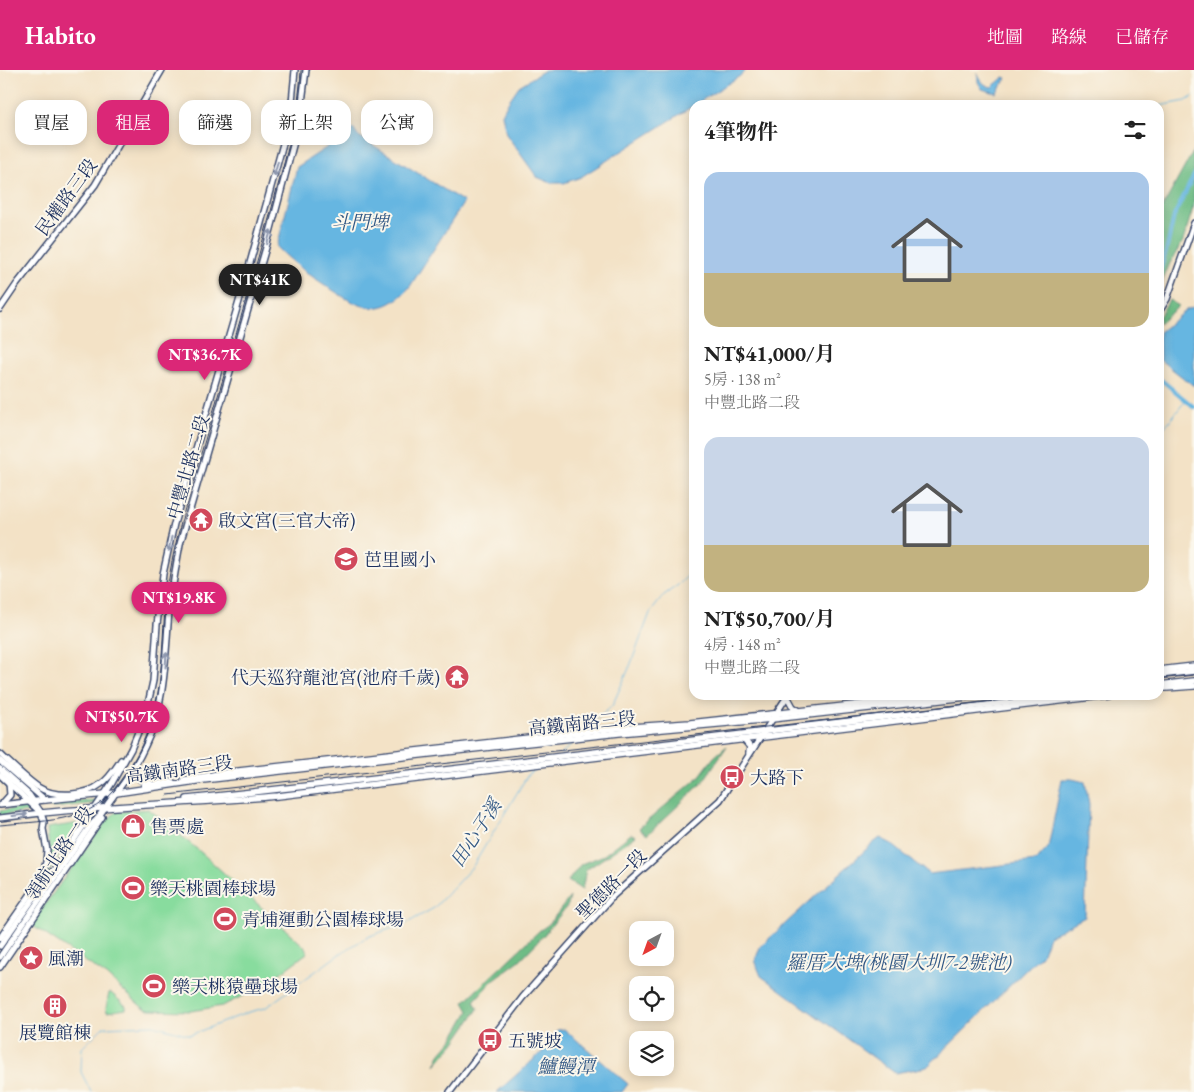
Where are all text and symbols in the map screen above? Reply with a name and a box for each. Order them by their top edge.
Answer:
text: Habito [25,20,96,51]
text: 地圖 [987,25,1023,48]
text: 路線 [1051,25,1087,48]
text: 已儲存 [1115,25,1169,48]
chip: 買屋 [15,100,87,145]
chip: 租屋 [97,100,169,145]
chip: 篩選 [179,100,251,145]
chip: 新上架 [261,100,351,145]
chip: 公寓 [361,100,433,145]
icon: filters [1121,116,1149,144]
text: 4筆物件 [704,118,778,145]
street label: 民權路三段 [30,154,102,240]
one-way arrow [271,161,280,177]
icon: home [882,205,972,295]
water label: 斗門埤 [331,210,391,235]
one-way arrow [265,229,274,245]
pin: NT$41K [219,264,301,306]
text: NT$41K [230,269,290,290]
pin: NT$36.7K [153,338,257,381]
text: NT$41,000/月 [704,340,836,367]
text: NT$36.7K [169,344,242,365]
text: 5房 · 138 m² [704,369,781,390]
text: 中豐北路二段 [704,392,800,413]
street label: 中豐北路二段 [162,412,214,522]
icon: home [882,470,972,560]
temple icon: 啟文宮(三官大帝) [188,507,214,533]
place label: 啟文宮(三官大帝) [218,509,355,532]
one-way arrow [164,536,174,552]
school or university icon: 芭里國小 [333,546,359,572]
place label: 芭里國小 [364,548,436,571]
pin: NT$19.8K [127,582,231,624]
text: NT$19.8K [143,587,216,608]
text: NT$50,700/月 [704,605,836,632]
text: 4房 · 148 m² [704,634,781,655]
one-way arrow [161,652,171,668]
text: 中豐北路二段 [704,657,800,678]
temple icon: 代天巡狩龍池宮(池府千歲) [444,664,470,690]
place label: 代天巡狩龍池宮(池府千歲) [231,666,440,689]
pin: NT$50.7K [70,700,174,743]
text: NT$50.7K [86,706,159,727]
street label: 高鐵南路三段 [527,706,637,740]
street label: 高鐵南路三段 [124,750,234,788]
bus stop icon: 大路下 [719,764,745,790]
place label: 大路下 [750,766,804,789]
water label: 田心子溪 [445,793,508,872]
street label: 領航北路一段 [20,801,98,905]
one-way arrow [12,810,28,820]
shop icon: 售票處 [120,813,146,839]
place label: 售票處 [150,815,204,838]
street label: 聖德路一段 [571,844,651,924]
sports icon: 樂天桃園棒球場 [120,875,146,901]
place label: 樂天桃園棒球場 [150,877,276,900]
sports icon: 青埔運動公園棒球場 [212,906,238,932]
place label: 青埔運動公園棒球場 [242,908,404,931]
north arrow [629,921,674,966]
map controls [629,921,674,1076]
place icon: 風潮 [18,945,44,971]
place label: 風潮 [48,947,84,970]
water label: 羅厝大埤(桃園大圳7-2號池) [786,950,1012,975]
sports icon: 樂天桃猿壘球場 [141,973,167,999]
place label: 樂天桃猿壘球場 [172,975,298,998]
button: locate [629,976,674,1021]
building icon: 展覽館棟 [42,993,68,1019]
place label: 展覽館棟 [19,1021,91,1044]
bus stop icon: 五號坡 [477,1027,503,1053]
place label: 五號坡 [508,1029,562,1052]
button: layers [629,1031,674,1076]
water label: 鱸鰻潭 [537,1054,597,1079]

